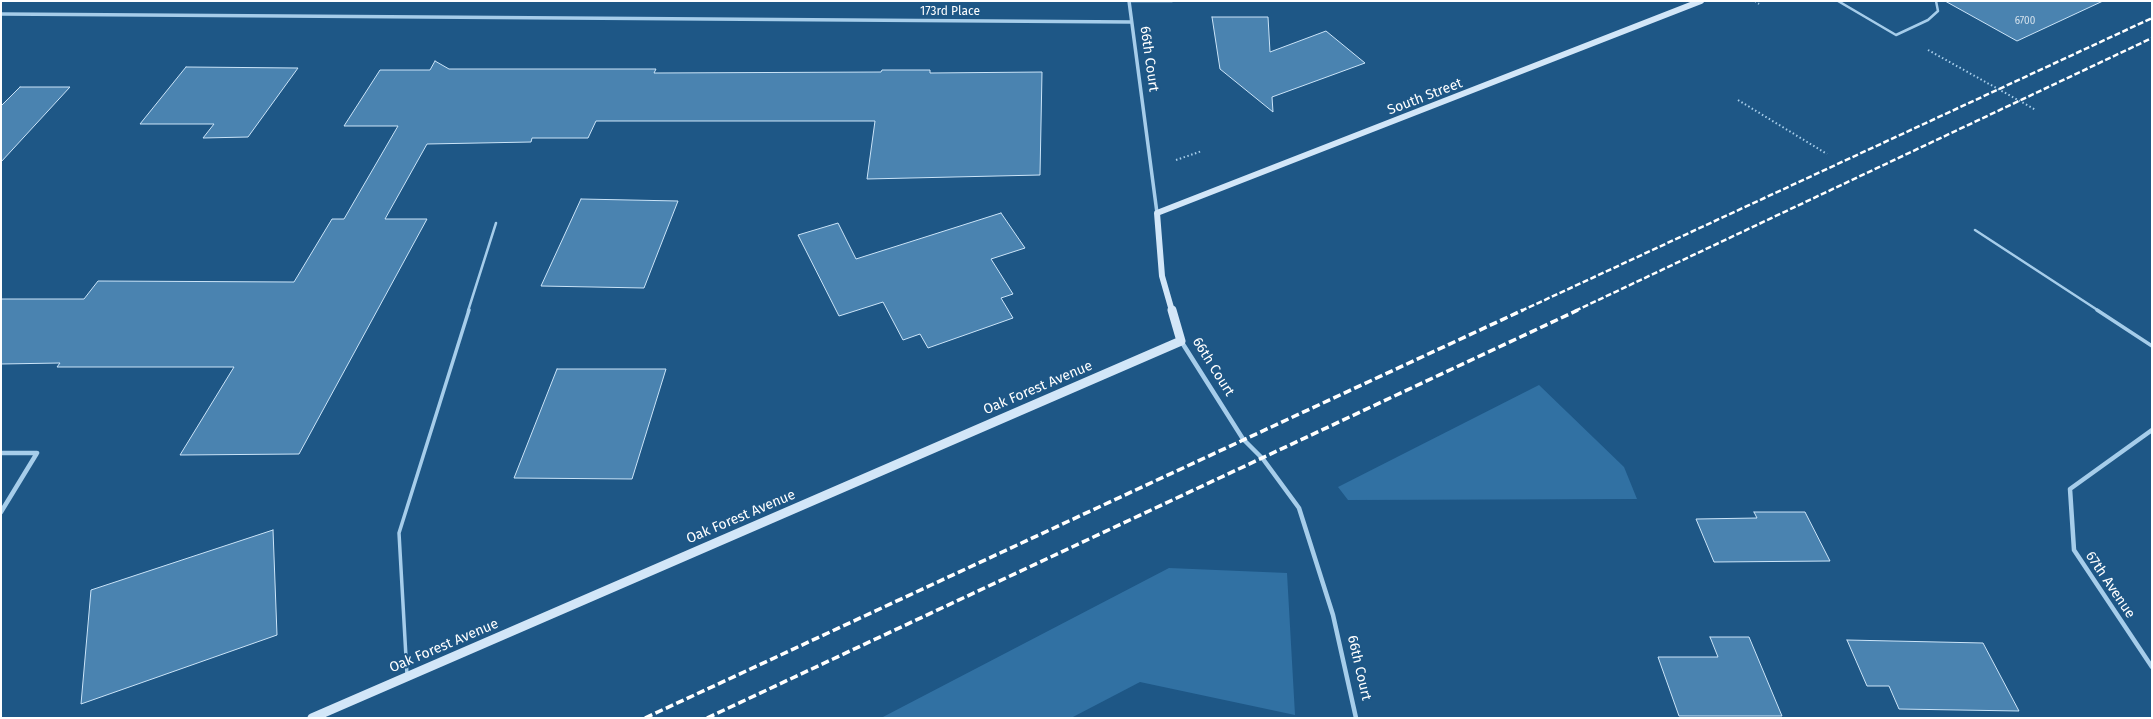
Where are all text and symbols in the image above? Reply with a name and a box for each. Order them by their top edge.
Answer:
street label: 173rd Place [920,5,980,19]
house number: 6700 [2015,15,2035,27]
street label: 66th Court [1136,25,1162,93]
street label: South Street [1385,75,1465,119]
street label: 66th Court [1188,334,1238,400]
street label: Oak Forest Avenue [981,357,1095,419]
street label: Oak Forest Avenue [684,486,798,548]
street label: 67th Avenue [2082,548,2138,622]
street label: Oak Forest Avenue [387,615,501,677]
street label: 66th Court [1343,634,1375,702]

